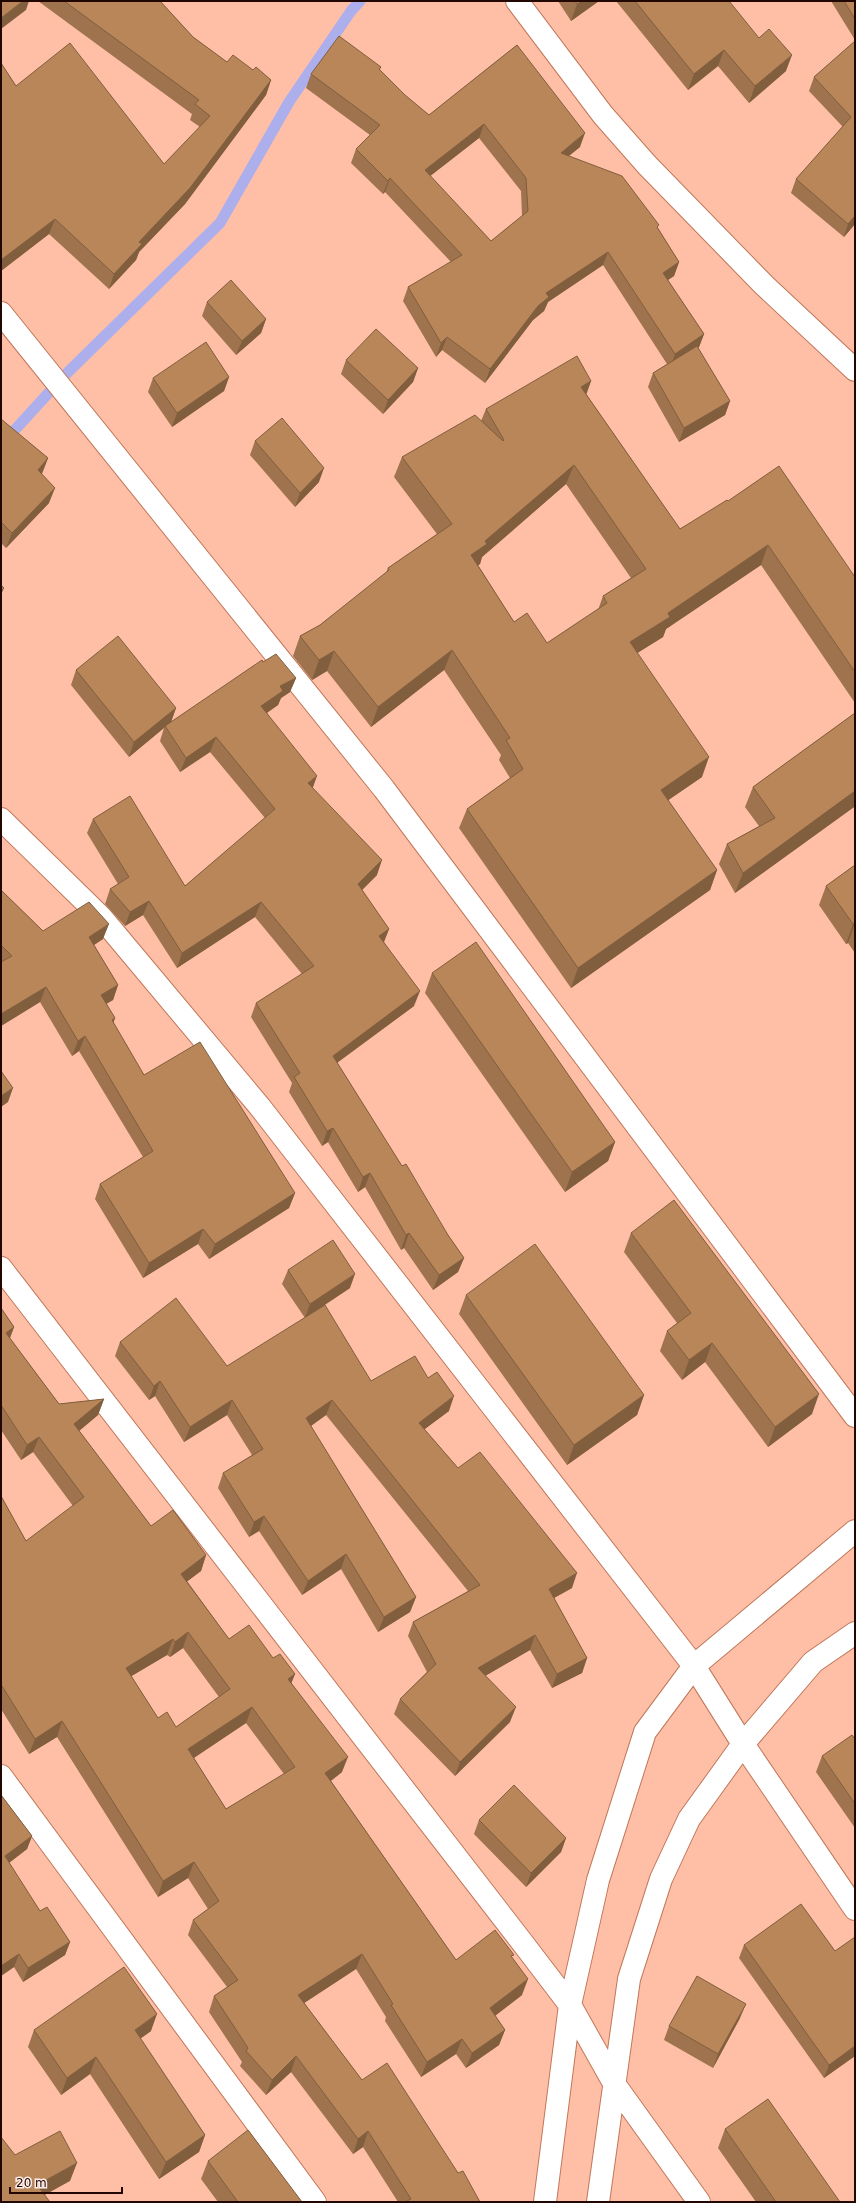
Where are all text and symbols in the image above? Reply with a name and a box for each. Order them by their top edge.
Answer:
scale bar [10,2169,122,2195]
text: 20 m [16,2176,47,2190]

